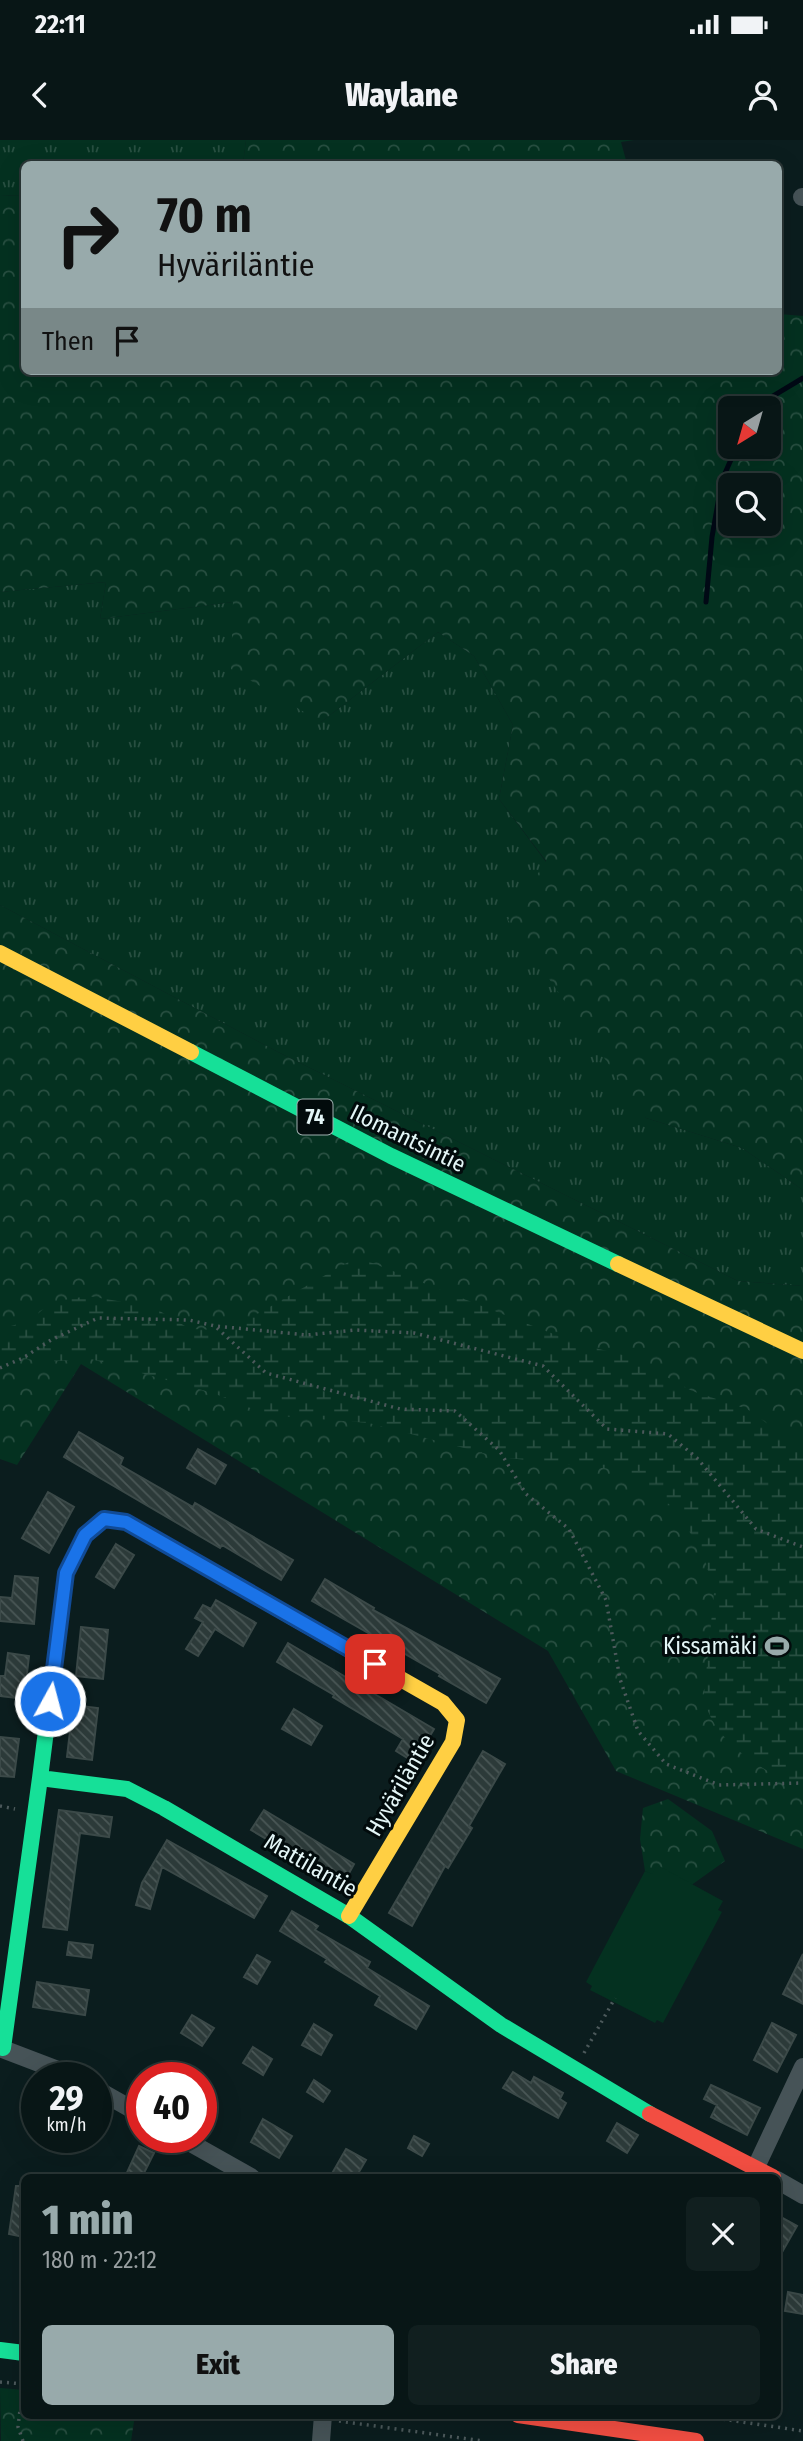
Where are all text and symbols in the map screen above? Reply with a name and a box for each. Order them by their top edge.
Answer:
text: 22:11 [35,9,86,40]
icon: back [21,76,59,114]
text: Waylane [345,76,458,114]
icon: person [744,76,782,114]
text: 70 m [157,186,252,245]
icon: right [42,189,133,280]
text: Hyväriläntie [157,246,315,284]
icon: arrive [108,322,146,360]
text: Then [42,326,94,357]
north arrow [718,396,780,458]
map controls [718,396,781,536]
button: search [718,473,781,536]
street label: Ilomantsintie [346,1098,470,1178]
road number: 74 [298,1100,332,1135]
place label: Kissamäki [663,1632,757,1660]
sports icon: Kissamäki [763,1632,791,1660]
pin [345,1634,405,1694]
icon: arrive [356,1645,394,1683]
position arrow [13,1664,87,1738]
street label: Hyväriläntie [360,1729,440,1841]
street label: Mattilantie [260,1827,362,1903]
speed limit sign: 40 [126,2062,217,2153]
text: 29 [49,2077,84,2119]
text: km/h [46,2114,87,2136]
text: 1 min [42,2195,133,2245]
button: close [686,2197,760,2271]
text: 180 m · 22:12 [42,2246,157,2274]
button: Exit [42,2325,394,2405]
button: Share [408,2325,760,2405]

